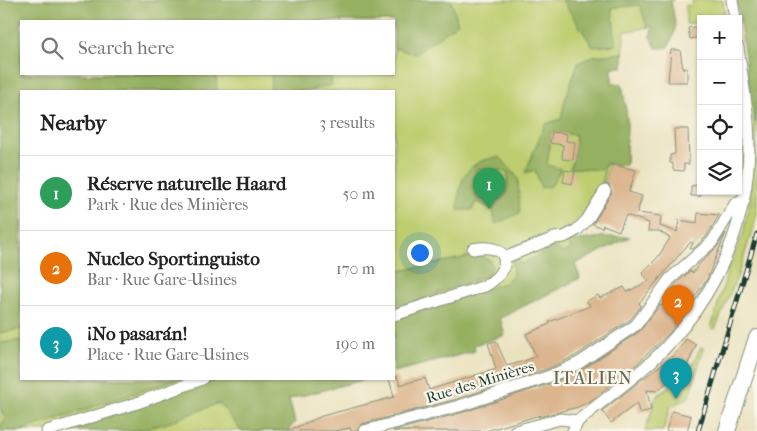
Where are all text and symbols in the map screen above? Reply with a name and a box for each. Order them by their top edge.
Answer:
map controls [697,15,742,195]
button: + [697,15,742,60]
search box [20,20,395,75]
icon: search [38,34,66,62]
text: Search here [78,37,174,59]
button: − [697,60,742,105]
button: locate [697,105,742,150]
text: Nearby [40,111,106,135]
text: 3 results [319,113,375,132]
button: layers [697,150,742,195]
pin: 1 [473,168,505,209]
text: Réserve naturelle Haard [87,173,286,195]
text: 1 [53,184,59,203]
text: 50 m [343,184,375,203]
text: Park · Rue des Minières [87,195,248,214]
your location [407,240,433,266]
text: Nucleo Sportinguisto [87,248,260,270]
text: 2 [52,259,60,278]
text: 170 m [336,259,375,278]
text: Bar · Rue Gare-Usines [87,270,237,289]
pin: 2 [662,285,694,326]
text: ¡No pasarán! [87,323,188,345]
text: 3 [53,334,59,353]
text: 190 m [335,334,375,353]
text: Place · Rue Gare-Usines [87,345,249,364]
street label: Rue des Minières [424,357,537,407]
pin: 3 [660,358,692,399]
district label: ITALIEN [553,368,633,389]

